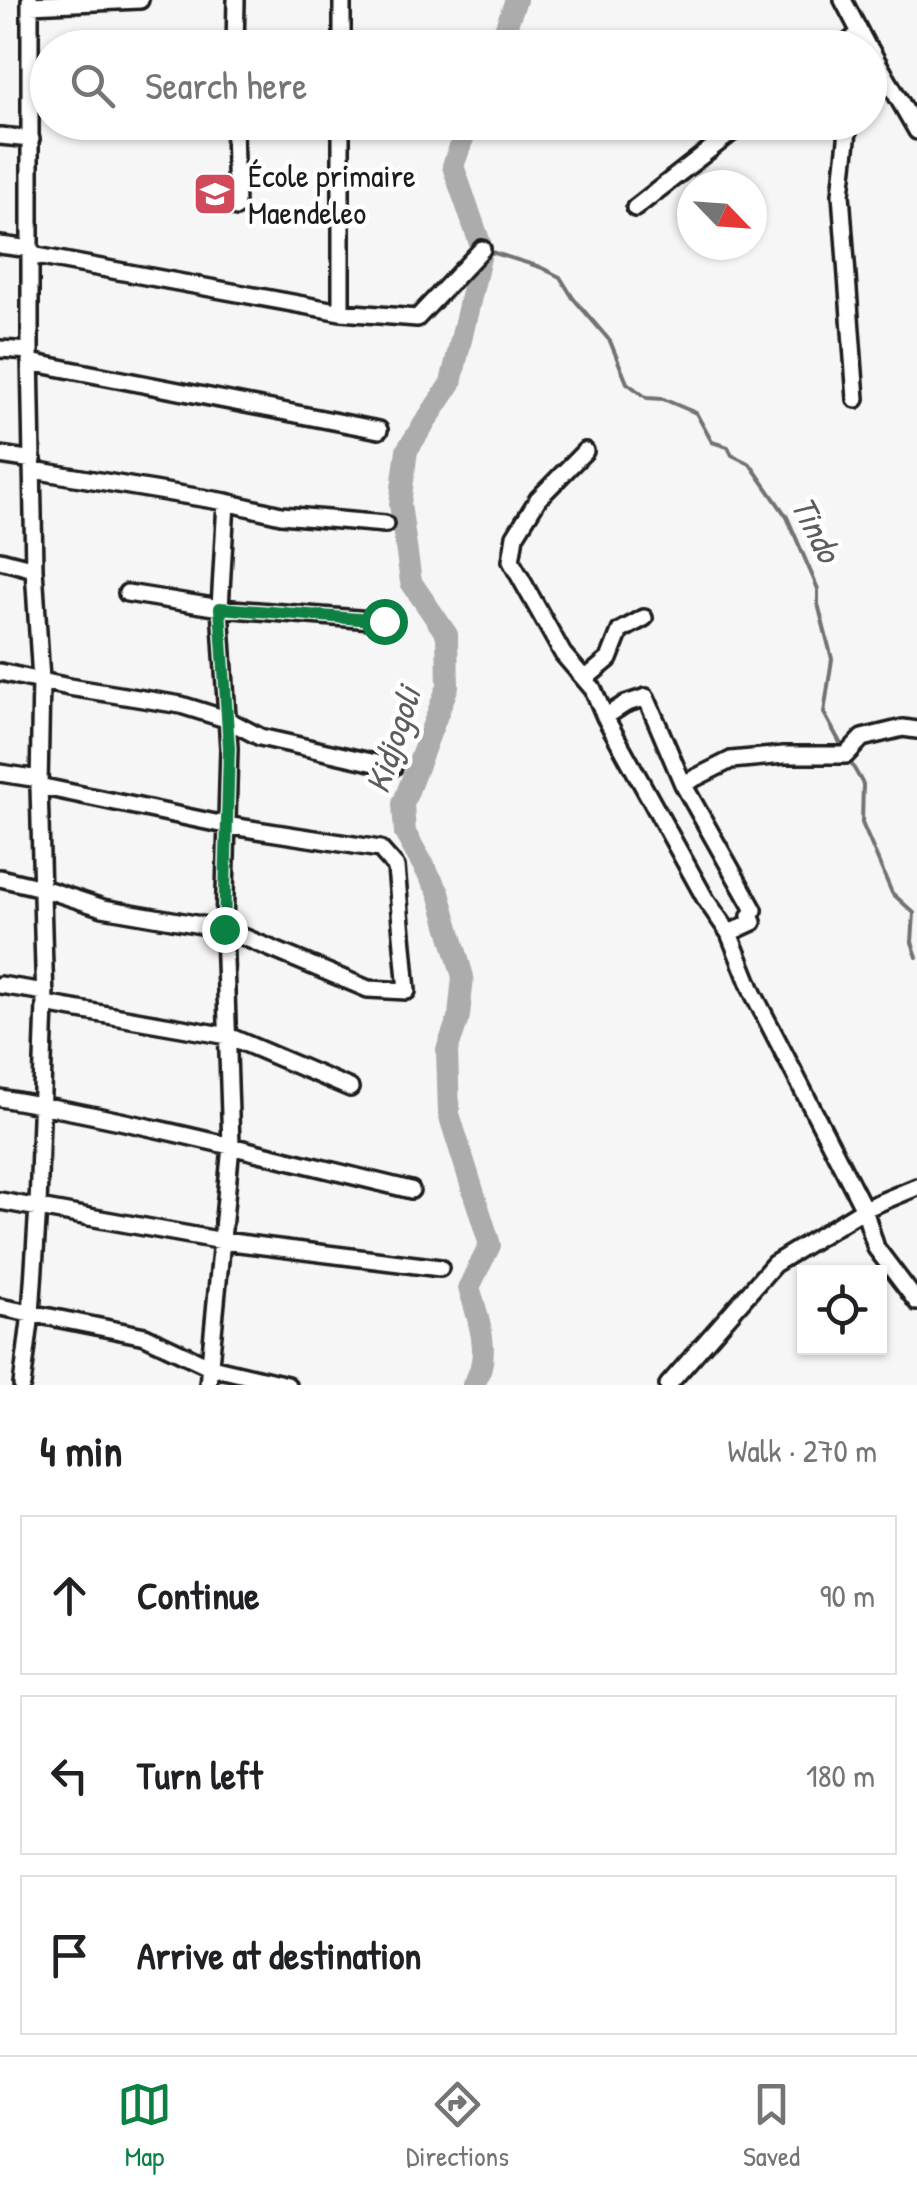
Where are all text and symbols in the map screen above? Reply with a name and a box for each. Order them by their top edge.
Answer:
search box [30,30,887,140]
icon: search [65,58,120,113]
text: Search here [145,59,307,111]
place label: École primaire Maendeleo [248,154,416,234]
north arrow [677,170,767,260]
school or university icon: École primaire Maendeleo [192,171,238,217]
water label: Tindo [780,488,854,572]
route start [362,599,408,645]
water label: Kidjogoli [353,678,433,799]
route end [202,907,248,953]
map controls [797,1265,887,1355]
button: locate [797,1265,887,1355]
text: 4 min [40,1422,122,1479]
text: Walk · 270 m [728,1429,877,1472]
icon: ahead [42,1568,97,1623]
text: Continue [137,1569,259,1621]
text: 90 m [820,1574,875,1617]
icon: left [42,1748,97,1803]
text: Turn left [137,1749,262,1801]
text: 180 m [806,1754,875,1797]
icon: arrive [42,1928,97,1983]
text: Arrive at destination [137,1929,421,1981]
tab: Map [117,2077,172,2175]
tab: Directions [406,2077,509,2175]
tab: Saved [743,2077,800,2175]

